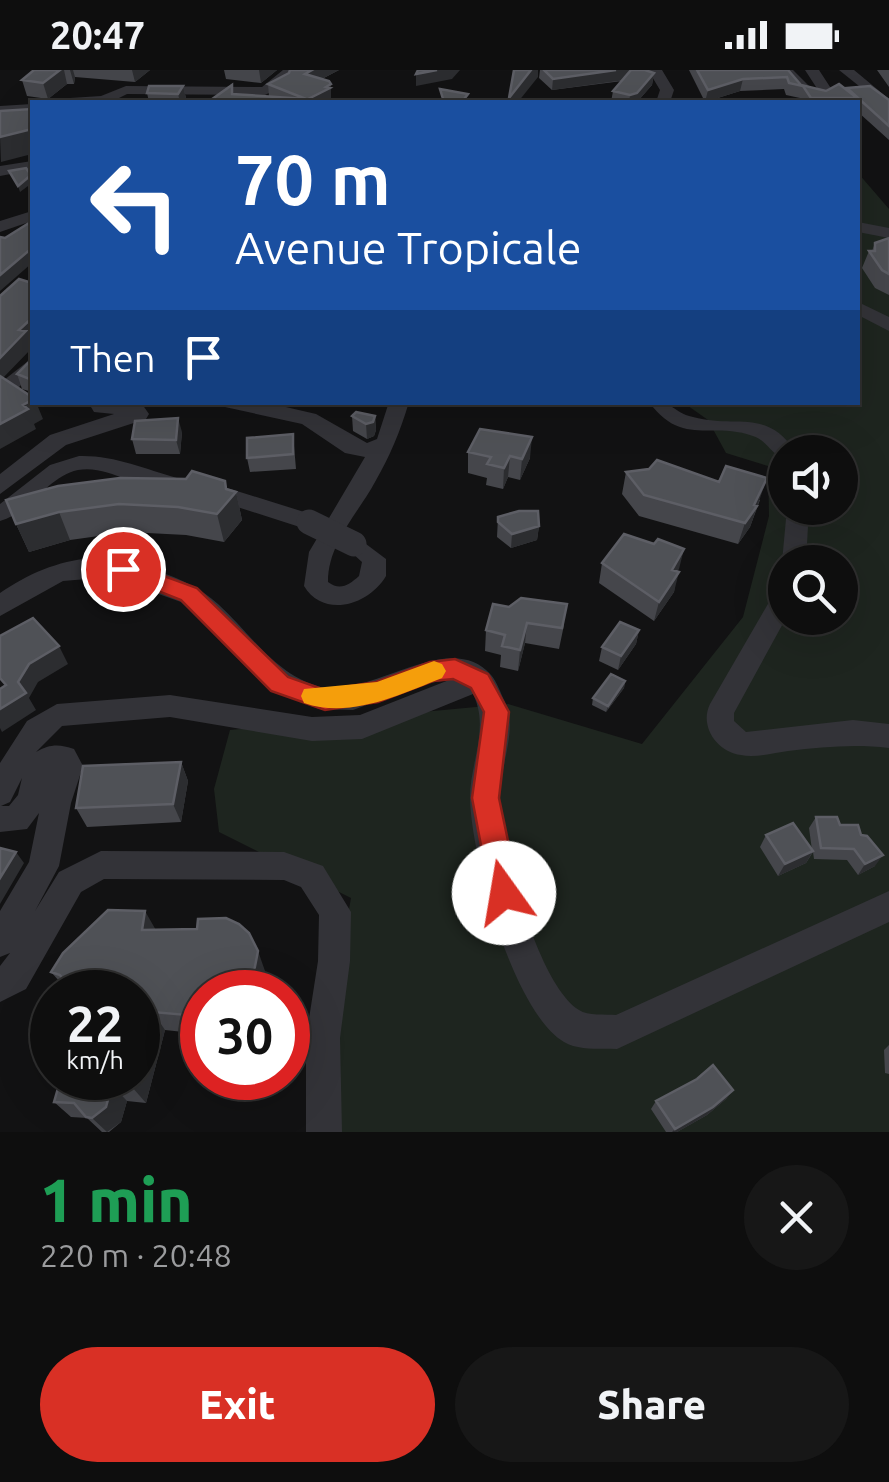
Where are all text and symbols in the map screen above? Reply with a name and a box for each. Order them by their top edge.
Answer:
text: 20:47 [50,14,145,56]
icon: left [70,140,200,270]
text: 70 m [235,140,391,218]
text: Avenue Tropicale [235,222,582,273]
icon: arrive [176,330,231,385]
text: Then [70,337,156,379]
map controls [768,435,858,635]
button: sound [768,435,858,525]
pin [81,527,166,612]
icon: arrive [96,542,151,597]
button: search [768,545,858,635]
position arrow [452,841,556,945]
speed limit sign: 30 [180,970,310,1100]
text: 22 [67,995,123,1051]
text: km/h [66,1046,124,1074]
button: close [744,1165,849,1270]
text: 1 min [40,1166,193,1233]
text: 220 m · 20:48 [40,1237,232,1273]
button: Exit [40,1347,435,1462]
button: Share [455,1347,849,1462]

